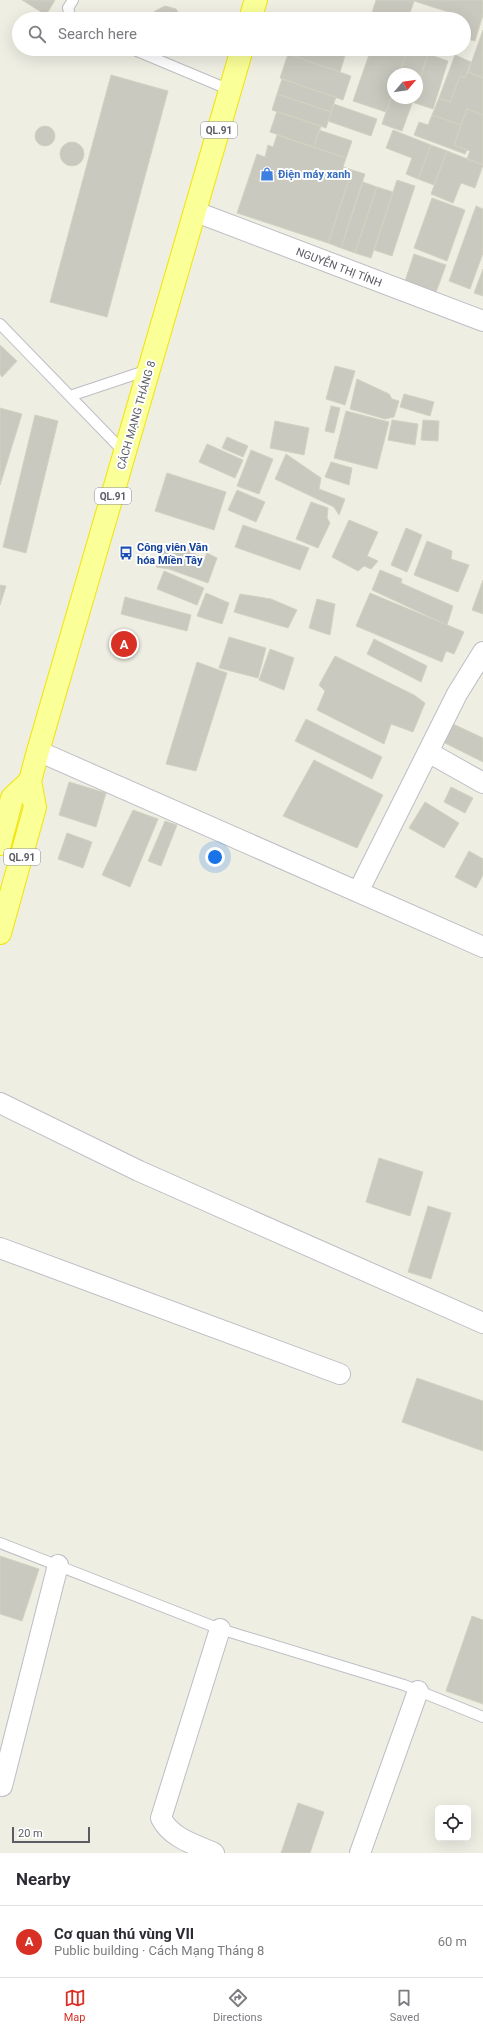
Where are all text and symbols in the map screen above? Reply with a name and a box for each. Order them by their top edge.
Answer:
search box [12,12,471,56]
icon: search [26,23,48,45]
text: Search here [58,25,137,43]
north arrow [387,68,423,104]
road number: QL.91 [201,122,237,138]
shop icon: Điện máy xanh [259,166,275,182]
place label: Điện máy xanh [278,168,350,181]
street label: NGUYỄN THỊ TÍNH [294,244,384,290]
street label: CÁCH MẠNG THÁNG 8 [115,359,158,471]
road number: QL.91 [95,488,131,504]
place label: Công viên Văn hóa Miền Tây [137,541,208,567]
bus stop icon: Công viên Văn hóa Miền Tây [118,545,134,561]
pin: A [111,629,137,659]
your location [205,847,225,867]
road number: QL.91 [4,849,40,865]
map controls [435,1805,471,1841]
button: locate [435,1805,471,1841]
scale bar [12,1825,90,1844]
text: 20 m [18,1827,43,1840]
text: Nearby [16,1869,71,1889]
text: Cơ quan thú vùng VII [54,1925,194,1943]
text: A [25,1934,33,1949]
text: 60 m [438,1934,467,1949]
text: Public building · Cách Mạng Tháng 8 [54,1943,264,1958]
tab: Map [64,1987,86,2024]
tab: Directions [213,1987,262,2024]
tab: Saved [390,1987,419,2024]

